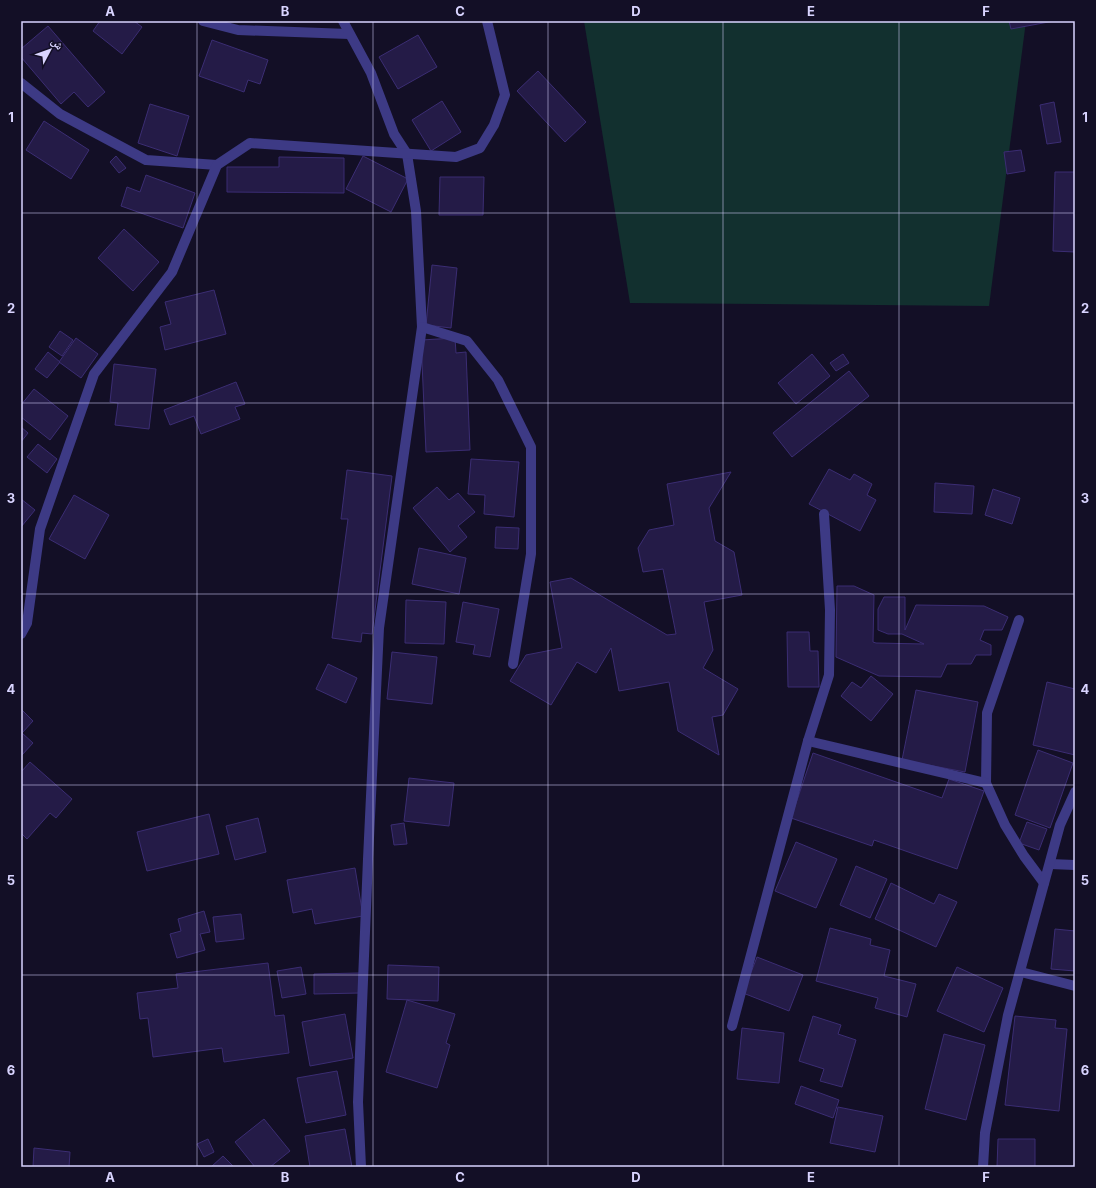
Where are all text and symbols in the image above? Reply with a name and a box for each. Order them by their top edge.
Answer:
text: A [105,3,115,19]
text: B [281,3,290,19]
text: C [455,3,465,19]
text: D [631,3,641,19]
text: E [807,3,815,19]
text: F [982,3,990,19]
north arrow [30,30,70,70]
text: ش [48,34,67,53]
text: 1 [8,109,14,125]
text: 1 [1082,109,1088,125]
text: 2 [7,300,15,316]
text: 2 [1081,300,1089,316]
text: 3 [7,490,15,506]
text: 3 [1081,490,1089,506]
text: 4 [7,681,16,697]
text: 4 [1081,681,1090,697]
text: 5 [7,872,15,888]
text: 5 [1081,872,1089,888]
text: 6 [7,1062,15,1078]
text: 6 [1081,1062,1089,1078]
text: A [105,1169,115,1185]
text: B [281,1169,290,1185]
text: C [455,1169,465,1185]
text: D [631,1169,641,1185]
text: E [807,1169,815,1185]
text: F [982,1169,990,1185]

